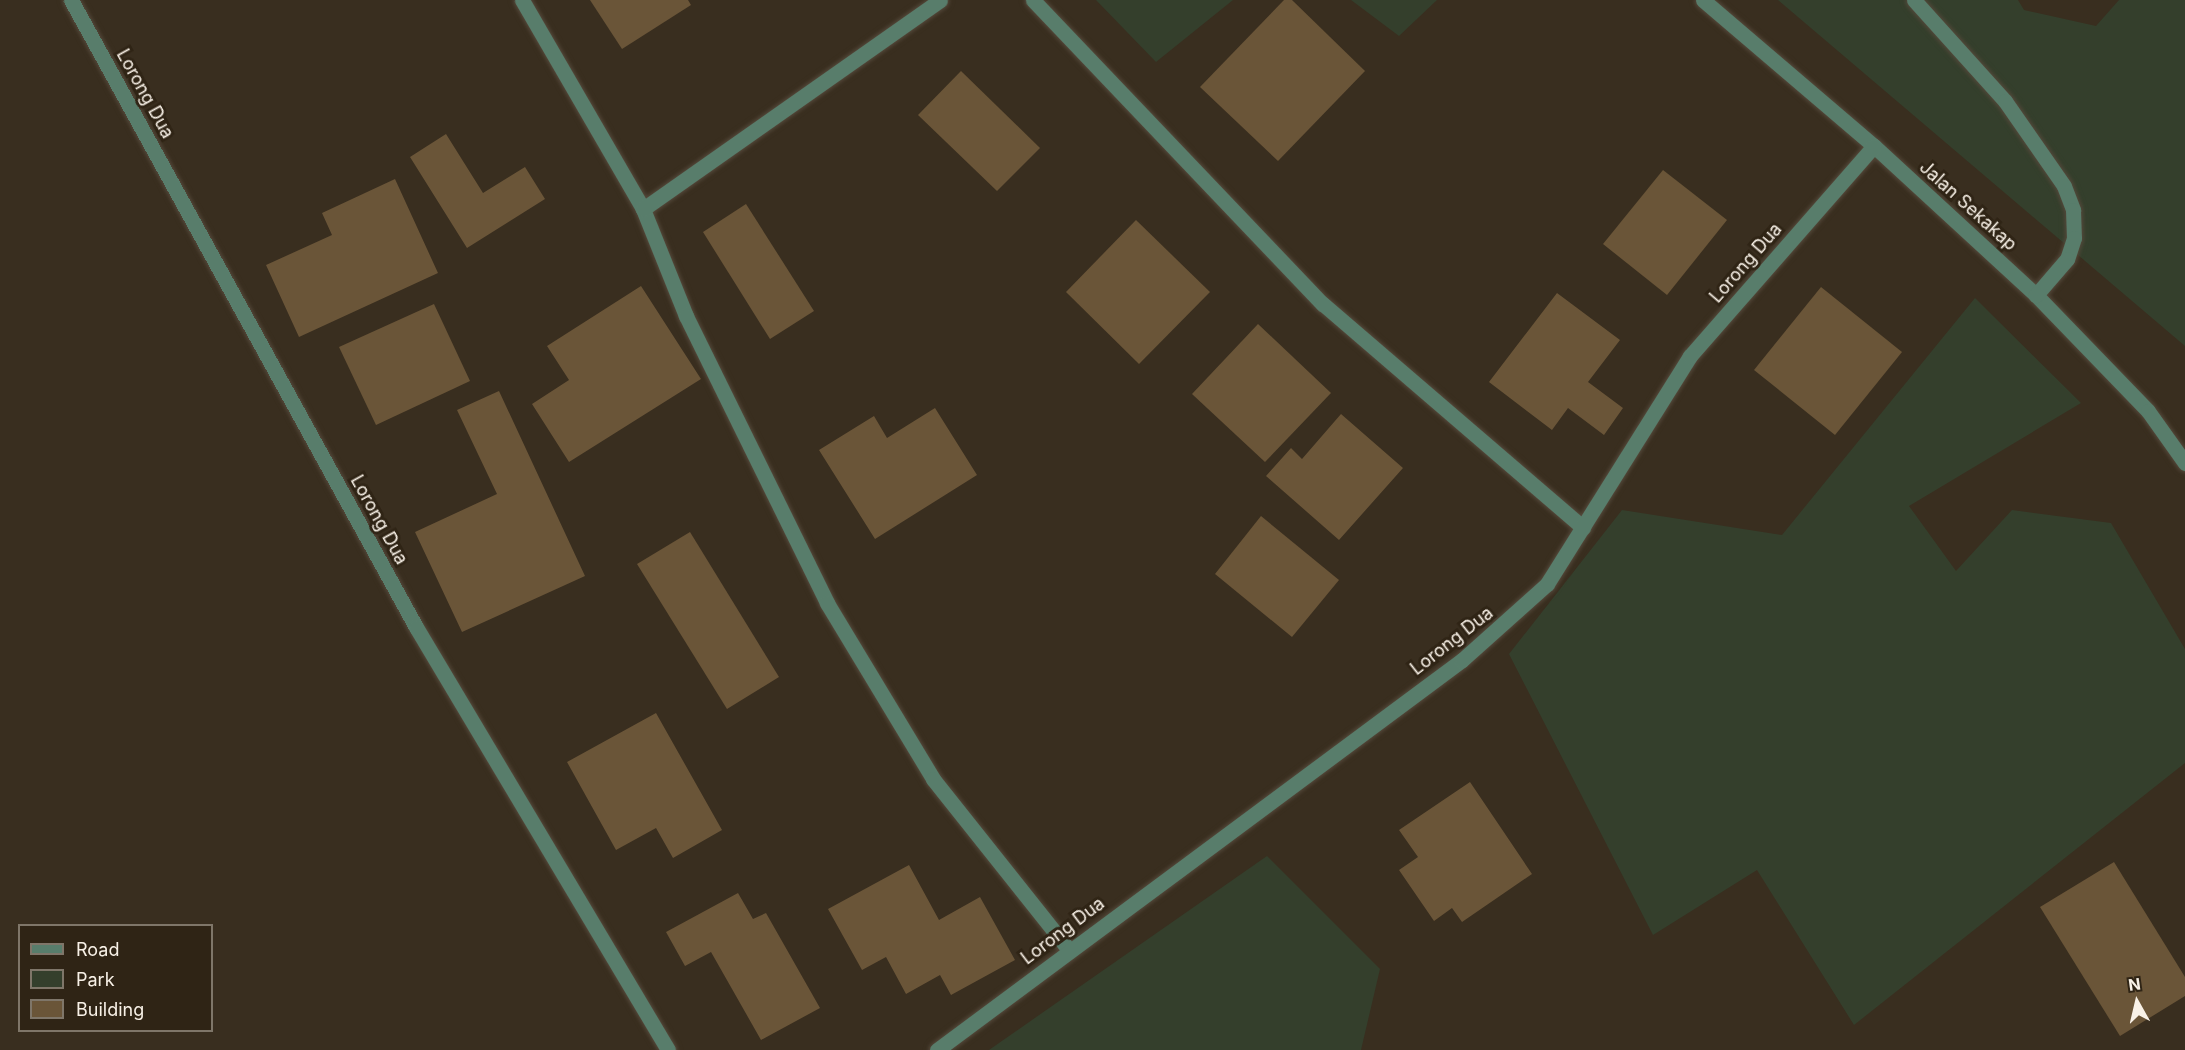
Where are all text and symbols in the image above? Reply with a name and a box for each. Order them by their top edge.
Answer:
street label: Lorong Dua [112,46,178,142]
street label: Jalan Sekakap [1915,157,2021,255]
street label: Lorong Dua [1705,219,1787,307]
street label: Lorong Dua [346,472,412,568]
street label: Lorong Dua [1406,602,1498,680]
street label: Lorong Dua [1017,893,1109,969]
legend [18,924,213,1032]
text: Road [76,939,119,960]
text: Park [76,969,115,990]
north arrow [2107,972,2167,1032]
text: N [2127,973,2142,995]
text: Building [76,999,144,1020]

